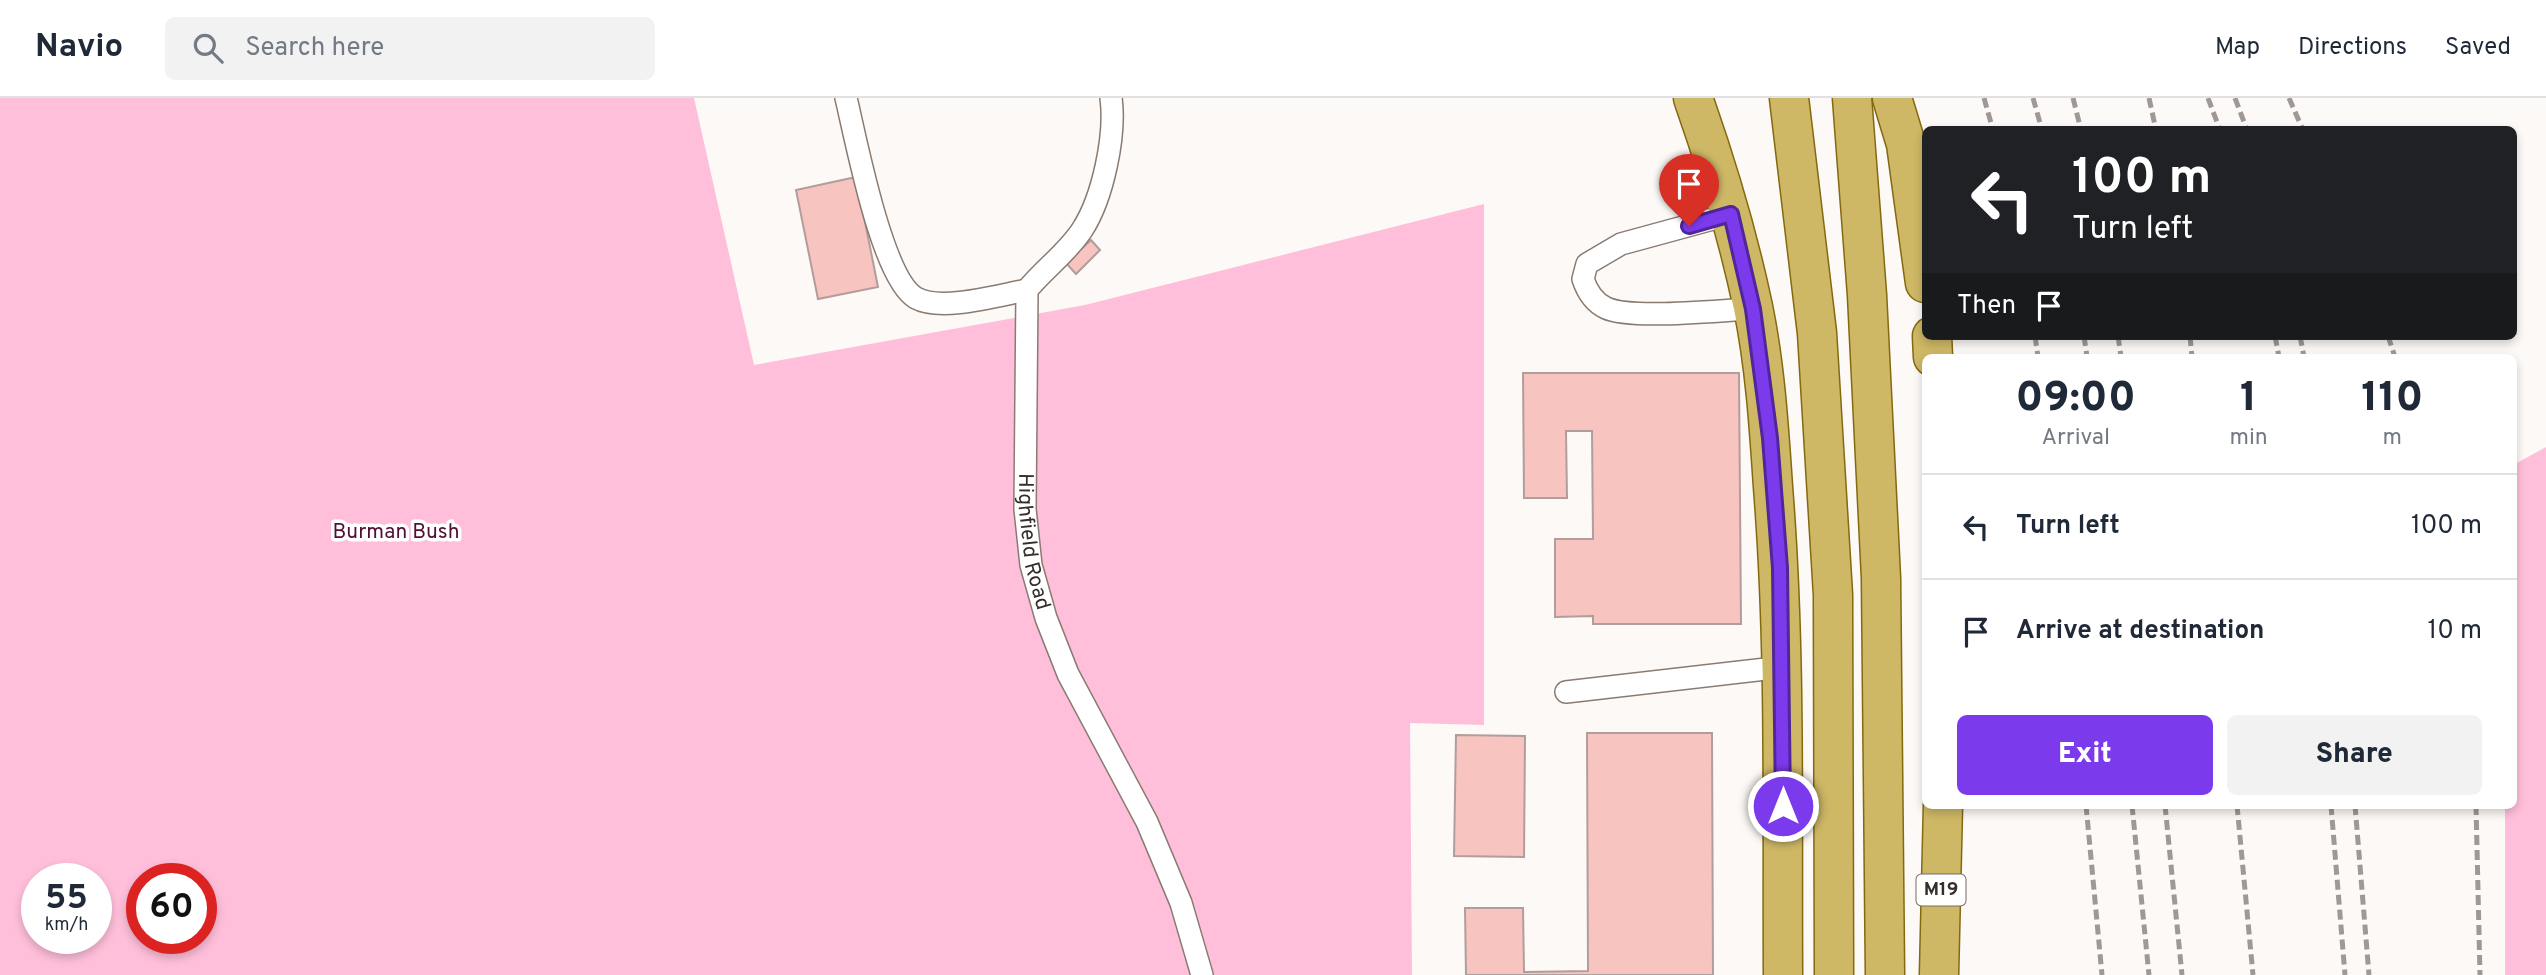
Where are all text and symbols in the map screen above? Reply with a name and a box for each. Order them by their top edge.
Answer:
search box [165,17,655,80]
text: Navio [35,27,123,69]
icon: search [189,29,227,67]
text: Search here [245,32,384,65]
text: Map [2215,33,2260,63]
text: Directions [2298,33,2407,63]
text: Saved [2445,33,2511,63]
text: 100 m [2072,149,2211,211]
pin [1659,154,1719,226]
icon: left [1957,154,2048,245]
icon: arrive [1670,165,1708,203]
text: Turn left [2072,210,2193,250]
icon: arrive [2030,287,2068,325]
text: Then [1957,290,2016,323]
text: 09:00 [2016,373,2136,426]
text: 1 [2240,373,2257,426]
text: 110 [2361,373,2423,426]
text: Arrival [2041,424,2110,453]
text: min [2229,424,2268,453]
text: m [2383,424,2402,453]
street label: Highfield Road [1011,473,1057,613]
icon: left [1957,508,1995,546]
text: Turn left [2016,510,2120,543]
text: 100 m [2411,510,2482,543]
park label: Burman Bush [332,519,460,546]
icon: arrive [1957,613,1995,651]
text: Arrive at destination [2016,615,2264,648]
text: 10 m [2427,615,2482,648]
button: Exit [1957,715,2213,795]
button: Share [2227,715,2482,795]
position arrow [1746,769,1820,843]
speed limit sign: 60 [126,863,217,954]
road number: M19 [1916,874,1966,905]
text: 55 [45,877,88,921]
text: km/h [45,914,88,937]

